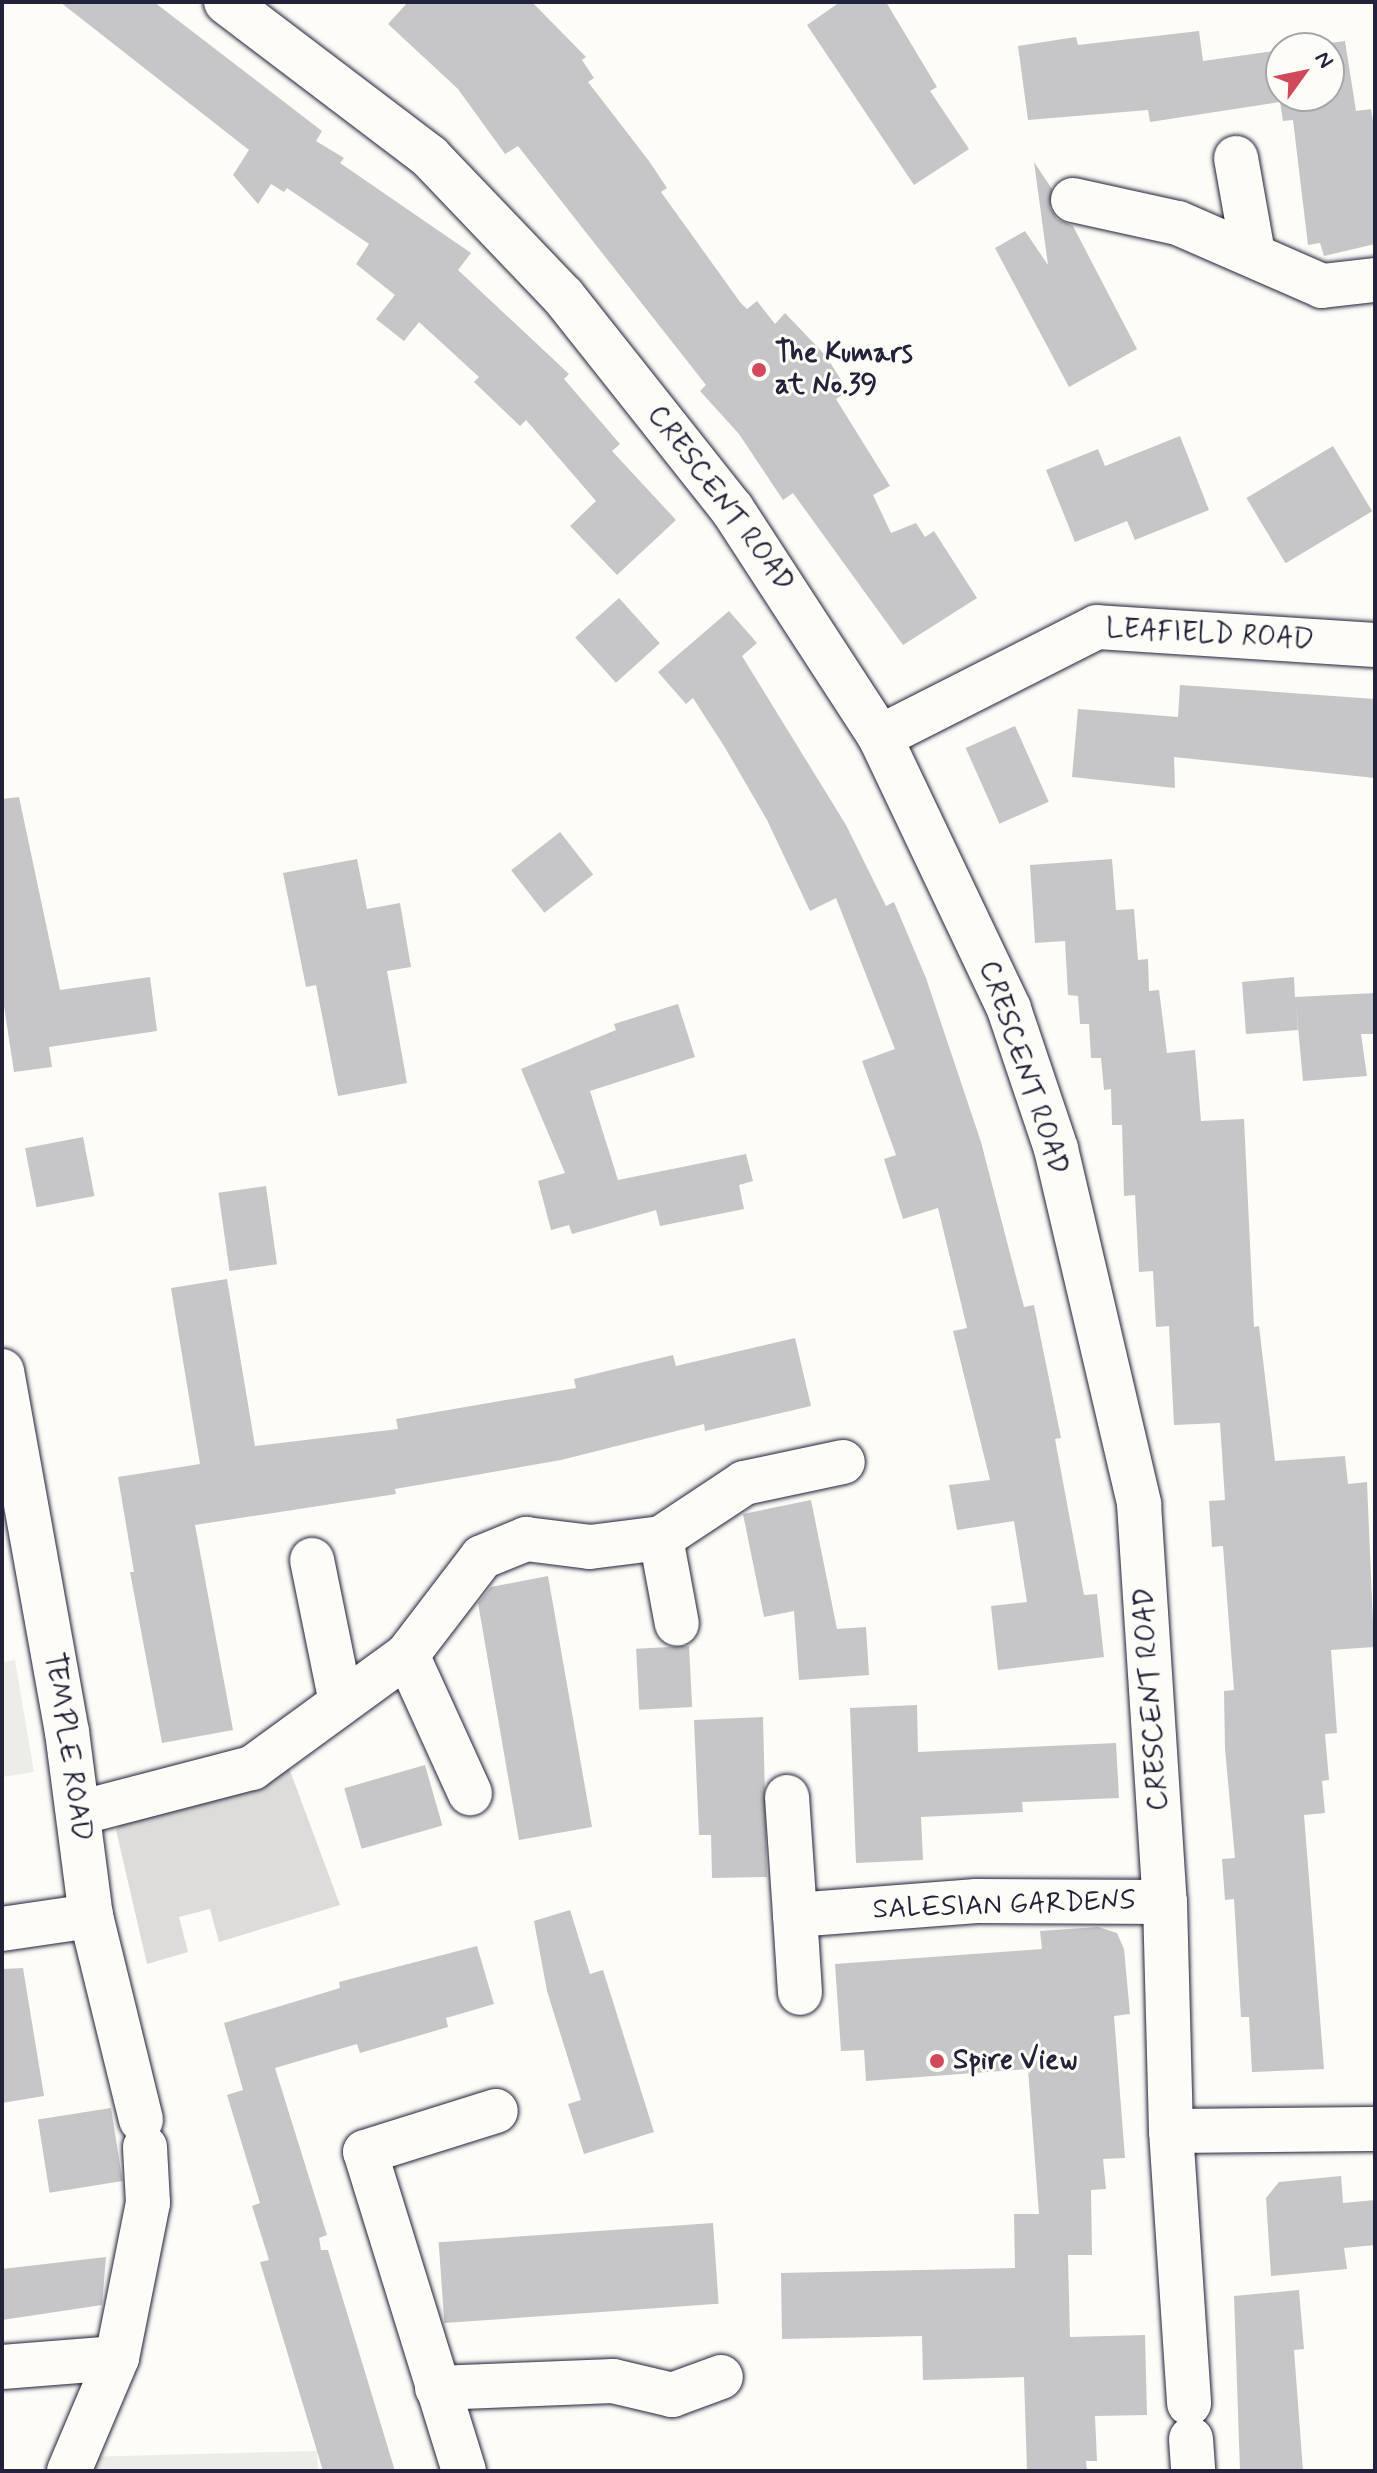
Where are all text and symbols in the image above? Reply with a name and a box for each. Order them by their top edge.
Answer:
north arrow [1265,32,1345,112]
text: N [1308,46,1339,74]
place label: The Kumars at No.39 [775,337,923,403]
marker: The Kumars at No.39 [750,361,768,379]
street label: CRESCENT ROAD [639,399,801,599]
street label: LEAFIELD ROAD [1106,613,1314,657]
street label: CRESCENT ROAD [971,957,1075,1179]
street label: CRESCENT ROAD [1127,1586,1177,1812]
street label: TEMPLE ROAD [36,1651,98,1843]
street label: SALESIAN GARDENS [872,1885,1136,1927]
place label: Spire View [953,2044,1076,2078]
marker: Spire View [928,2052,946,2070]

